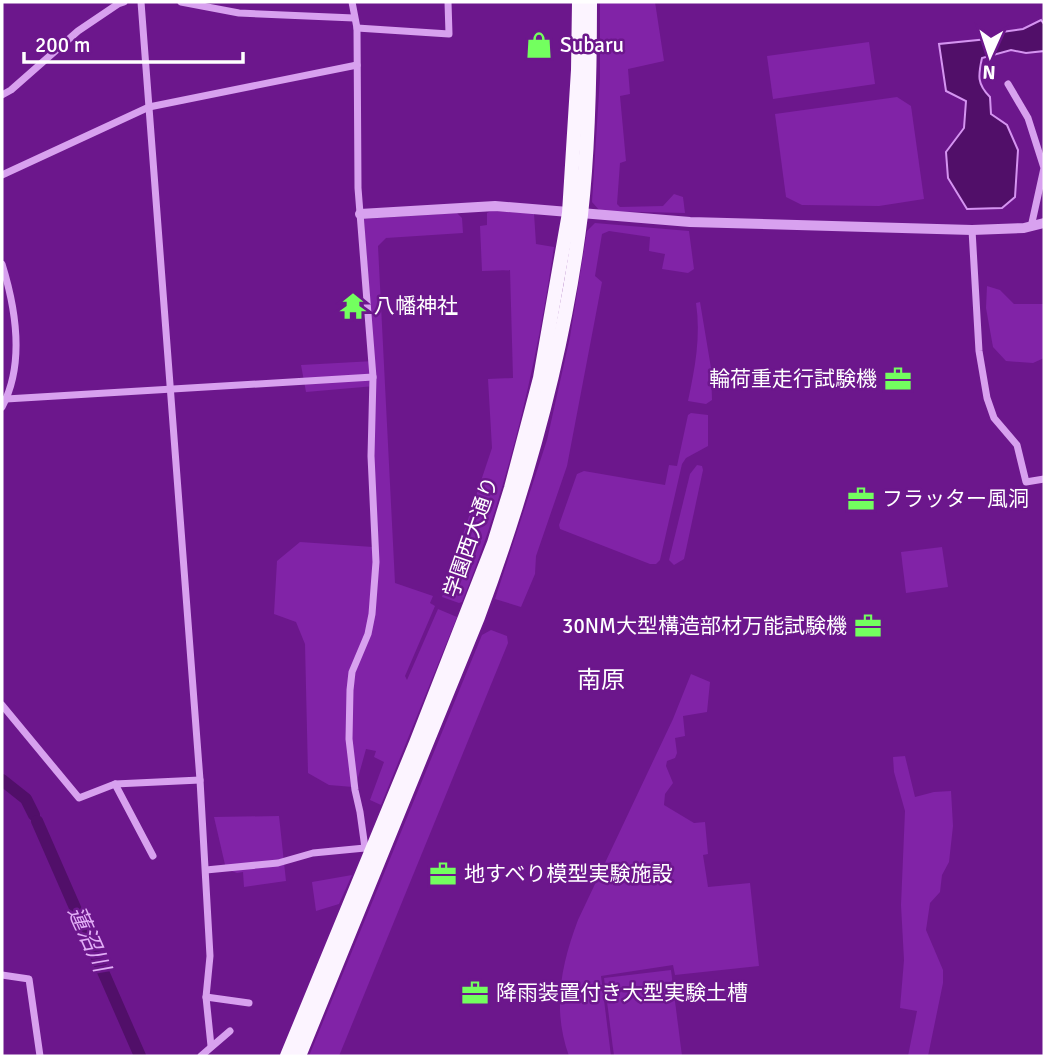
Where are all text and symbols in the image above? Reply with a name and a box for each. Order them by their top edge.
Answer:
scale bar [24,21,243,65]
north arrow [955,21,1025,91]
shop icon: Subaru [524,30,554,60]
text: 200 m [35,32,90,58]
place label: Subaru [560,32,624,58]
text: N [982,60,996,84]
temple icon: 八幡神社 [338,291,368,321]
place label: 八幡神社 [374,293,458,319]
office icon: 輪荷重走行試験機 [883,364,913,394]
place label: 輪荷重走行試験機 [709,366,877,392]
street label: 学園西大通り [438,473,504,601]
office icon: フラッター風洞 [846,484,876,514]
place label: フラッター風洞 [882,486,1029,512]
office icon: 30NM大型構造部材万能試験機 [853,611,883,641]
place label: 30NM大型構造部材万能試験機 [562,613,847,639]
district label: 南原 [577,665,625,695]
office icon: 地すべり模型実験施設 [428,859,458,889]
place label: 地すべり模型実験施設 [464,861,673,887]
water label: 蓮沼川 [62,902,117,979]
office icon: 降雨装置付き大型実験土槽 [460,978,490,1008]
place label: 降雨装置付き大型実験土槽 [496,980,748,1006]

